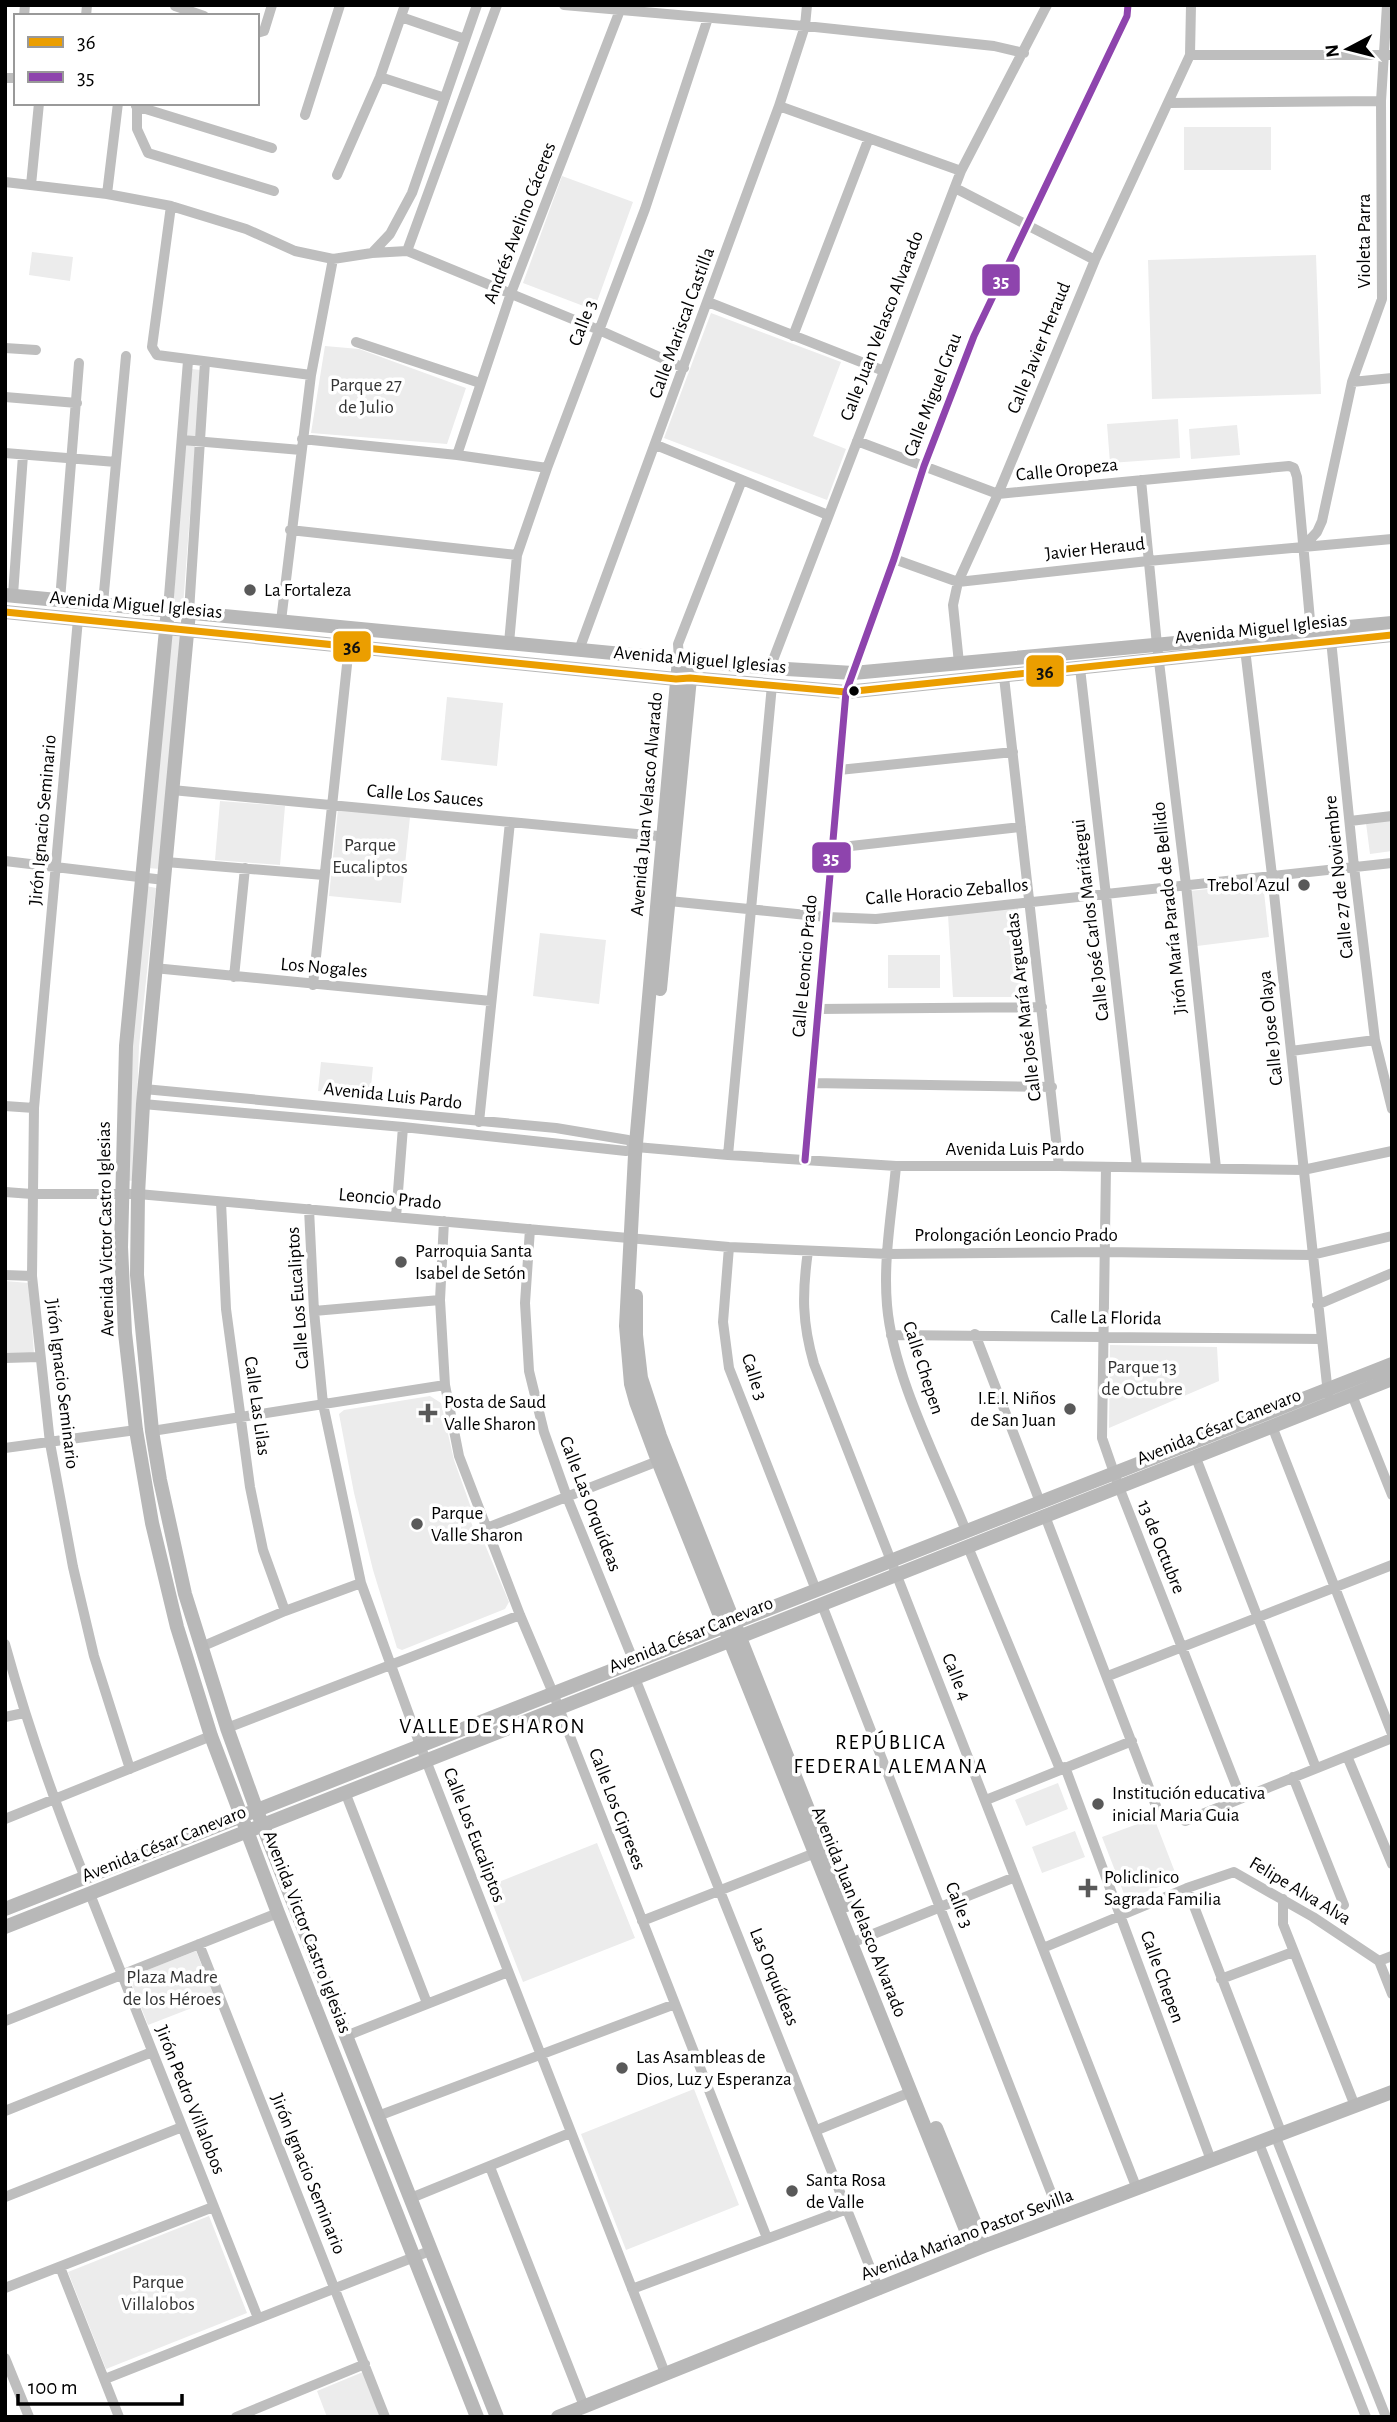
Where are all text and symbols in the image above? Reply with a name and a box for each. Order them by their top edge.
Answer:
legend [14,14,259,105]
north arrow [1313,14,1383,84]
text: 36 [77,32,96,53]
text: N [1322,43,1343,59]
text: 35 [77,67,94,88]
street label: Andrés Avelino Cáceres [481,140,559,306]
street label: Violeta Parra [1355,193,1374,288]
street label: Calle Juan Velasco Alvarado [837,228,927,424]
street label: Calle Mariscal Castilla [646,245,718,401]
line badge: 35 [981,263,1021,297]
text: 35 [993,272,1009,291]
street label: Calle Javier Heraud [1004,279,1074,417]
street label: Calle 3 [566,297,600,349]
street label: Calle Miguel Grau [901,330,965,459]
park label: Parque 27 de Julio [330,376,402,417]
street label: Calle Oropeza [1015,455,1119,485]
street label: Javier Heraud [1044,534,1146,564]
place label: La Fortaleza [264,581,352,600]
marker: La Fortaleza [242,582,258,598]
street label: Avenida Miguel Iglesias [49,588,223,622]
street label: Avenida Miguel Iglesias [1174,611,1348,647]
line badge: 36 [332,630,372,663]
text: 36 [343,638,361,657]
street label: Avenida Miguel Iglesias [613,643,787,677]
line badge: 36 [1025,654,1065,688]
text: 36 [1036,663,1054,682]
unlabelled marker [847,684,861,698]
street label: Avenida Juan Velasco Alvarado [628,691,666,917]
street label: Jirón Ignacio Seminario [26,734,60,906]
street label: Calle Los Sauces [366,781,484,811]
street label: Calle 27 de Noviembre [1321,794,1357,960]
street label: Jirón María Parado de Bellido [1149,801,1191,1015]
street label: Calle José Carlos Mariátegui [1069,818,1113,1022]
park label: Parque Eucaliptos [332,836,408,877]
line badge: 35 [811,841,852,874]
text: 35 [823,849,839,868]
street label: Calle Horacio Zeballos [865,875,1029,909]
place label: Trebol Azul [1207,876,1290,895]
marker: Trebol Azul [1296,877,1312,893]
street label: Calle Leoncio Prado [789,894,821,1038]
street label: Calle José María Arguedas [1003,912,1045,1102]
street label: Los Nogales [280,955,368,981]
street label: Calle Jose Olaya [1255,969,1286,1086]
street label: Avenida Luis Pardo [323,1079,463,1113]
street label: Avenida Victor Castro Iglesias [95,1121,117,1337]
street label: Avenida Luis Pardo [946,1140,1084,1159]
street label: Leoncio Prado [338,1185,442,1213]
street label: Calle Los Eucaliptos [284,1226,312,1370]
street label: Prolongación Leoncio Prado [914,1226,1118,1245]
place label: Parroquia Santa Isabel de Setón [415,1242,532,1283]
marker: Parroquia Santa Isabel de Setón [393,1254,409,1270]
street label: Jirón Ignacio Seminario [42,1298,82,1470]
street label: Calle La Florida [1050,1308,1162,1328]
street label: Calle Chepen [899,1319,947,1417]
street label: Calle 3 [738,1351,770,1403]
street label: Calle Las Lilas [241,1355,273,1457]
park label: Parque 13 de Octubre [1101,1358,1183,1399]
street label: Avenida César Canevaro [1134,1385,1304,1469]
place label: I.E.I. Niños de San Juan [970,1389,1056,1430]
place label: Posta de Saud Valle Sharon [444,1393,546,1434]
marker: I.E.I. Niños de San Juan [1062,1401,1078,1417]
marker: Posta de Saud Valle Sharon [418,1403,438,1423]
street label: Calle Las Orquídeas [555,1434,625,1574]
street label: 13 de Octubre [1134,1498,1188,1596]
place label: Parque Valle Sharon [431,1504,523,1545]
marker: Parque Valle Sharon [409,1516,425,1532]
street label: Avenida César Canevaro [606,1593,776,1677]
street label: Calle 4 [938,1651,974,1703]
district label: VALLE DE SHARON [399,1716,587,1737]
district label: REPÚBLICA FEDERAL ALEMANA [793,1730,989,1777]
street label: Calle Los Cipreses [585,1746,649,1872]
street label: Calle Los Eucaliptos [440,1765,508,1905]
place label: Institución educativa inicial Maria Guia [1112,1784,1266,1825]
marker: Institución educativa inicial Maria Guia [1090,1796,1106,1812]
street label: Avenida César Canevaro [79,1802,249,1886]
street label: Avenida Juan Velasco Alvarado [808,1804,910,2020]
street label: Avenida Victor Castro Iglesias [260,1828,354,2036]
street label: Felipe Alva Alva [1246,1853,1354,1929]
place label: Policlinico Sagrada Familia [1104,1868,1221,1909]
marker: Policlinico Sagrada Familia [1078,1878,1098,1898]
street label: Calle 3 [942,1879,976,1931]
street label: Las Orquídeas [746,1925,802,2029]
street label: Calle Chepen [1137,1928,1187,2026]
park label: Plaza Madre de los Héroes [123,1968,221,2009]
street label: Jirón Pedro Villalobos [151,2023,229,2177]
place label: Las Asambleas de Dios, Luz y Esperanza [636,2048,792,2089]
marker: Las Asambleas de Dios, Luz y Esperanza [614,2060,630,2076]
street label: Jirón Ignacio Seminario [267,2091,349,2257]
place label: Santa Rosa de Valle [806,2171,886,2212]
marker: Santa Rosa de Valle [784,2183,800,2199]
street label: Avenida Mariano Pastor Sevilla [858,2186,1076,2284]
park label: Parque Villalobos [121,2273,195,2314]
scale bar [18,2362,182,2406]
text: 100 m [28,2377,78,2398]

